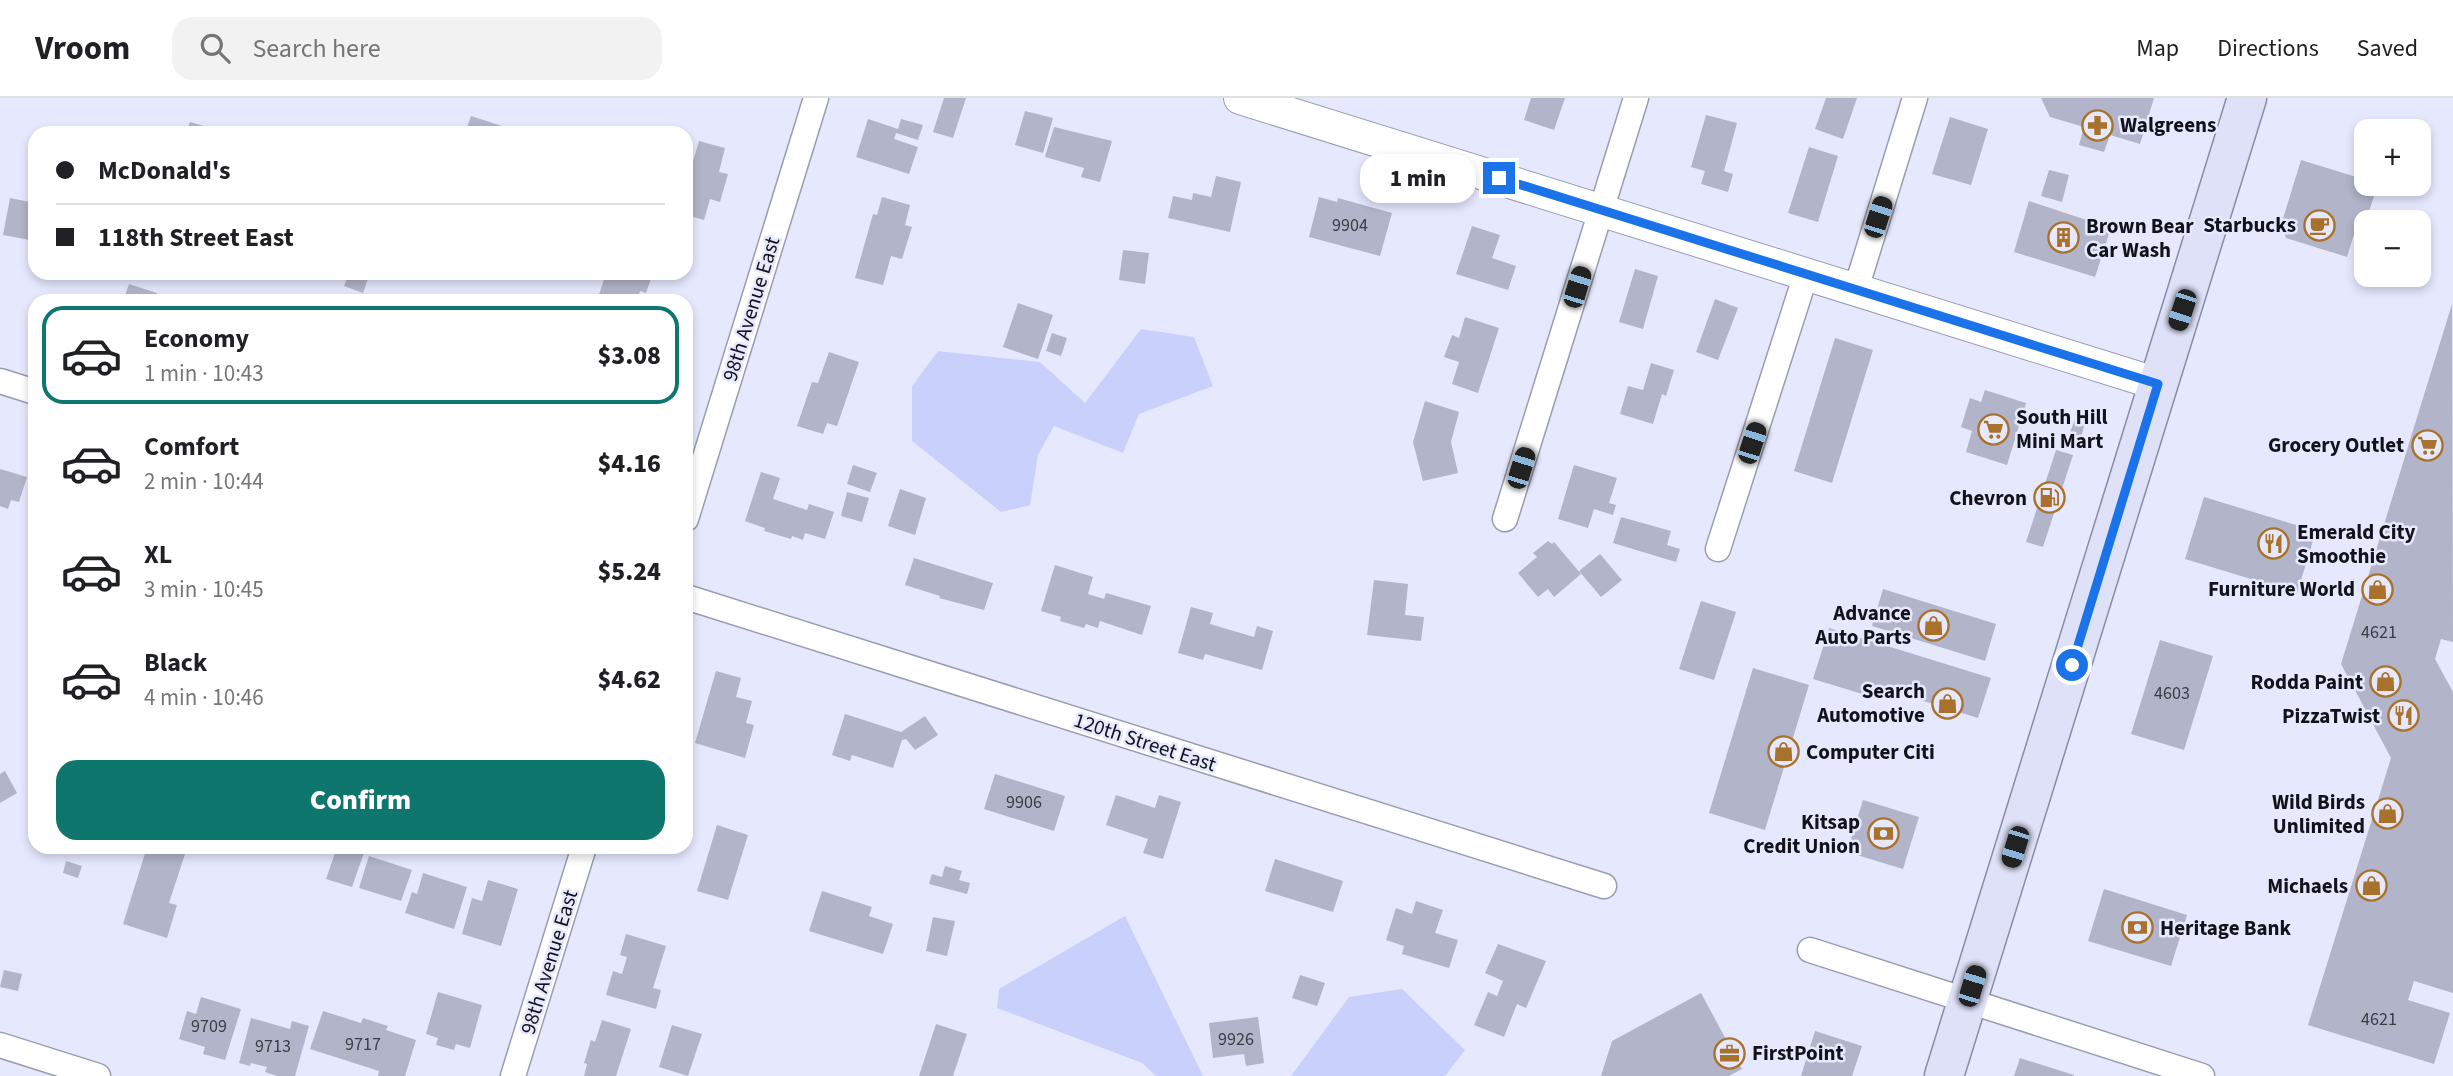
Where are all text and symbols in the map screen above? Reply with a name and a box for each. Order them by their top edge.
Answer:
search box [172,17,662,80]
text: Vroom [35,25,130,72]
icon: search [196,29,234,67]
text: Search here [252,30,381,67]
text: Map [2136,31,2179,66]
text: Directions [2217,31,2319,66]
text: Saved [2357,31,2418,66]
pharmacy icon: Walgreens [2080,108,2114,142]
place label: Walgreens [2120,110,2216,140]
map controls [2354,119,2431,287]
button: + [2354,119,2431,196]
text: McDonald's [98,152,231,189]
callout: 1 min [1359,154,1474,202]
text: 1 min [1390,162,1446,195]
route end [1483,162,1515,194]
car [1862,194,1895,240]
cafe icon: Starbucks [2302,208,2336,242]
place label: Starbucks [2203,210,2296,240]
button: − [2354,210,2431,287]
place label: Brown Bear Car Wash [2086,211,2194,265]
house number: 9904 [1332,213,1368,238]
text: 118th Street East [98,219,294,256]
building icon: Brown Bear Car Wash [2046,221,2080,255]
street label: 98th Avenue East [715,233,787,385]
car [1561,264,1594,310]
car [2166,287,2199,333]
text: Economy [144,320,249,357]
icon: car [60,324,123,387]
text: $3.08 [597,337,661,374]
text: 1 min · 10:43 [144,357,264,390]
place label: South Hill Mini Mart [2016,402,2107,456]
supermarket icon: South Hill Mini Mart [1976,412,2010,446]
car [1736,420,1769,466]
text: Comfort [144,428,239,465]
supermarket icon: Grocery Outlet [2410,428,2444,462]
place label: Grocery Outlet [2268,430,2404,460]
icon: car [60,432,123,495]
text: $4.16 [597,445,661,482]
car [1505,445,1538,491]
text: 2 min · 10:44 [144,465,264,498]
fuel station icon: Chevron [2033,481,2067,515]
place label: Chevron [1949,483,2027,513]
place label: Emerald City Smoothie [2297,517,2416,571]
restaurant icon: Emerald City Smoothie [2257,527,2291,561]
text: XL [144,536,172,573]
icon: car [60,540,123,603]
text: $5.24 [597,553,661,590]
shop icon: Furniture World [2361,572,2395,606]
text: 3 min · 10:45 [144,573,264,606]
place label: Furniture World [2208,574,2355,604]
place label: Advance Auto Parts [1814,598,1911,652]
shop icon: Advance Auto Parts [1917,608,1951,642]
house number: 4621 [2361,620,2397,645]
text: Black [144,644,207,681]
icon: car [60,648,123,711]
route start [2056,649,2088,681]
text: $4.62 [597,661,661,698]
shop icon: Rodda Paint [2369,665,2403,699]
place label: Rodda Paint [2251,667,2363,697]
place label: Search Automotive [1816,676,1925,730]
text: 4 min · 10:46 [144,681,264,714]
house number: 4603 [2154,681,2190,706]
shop icon: Search Automotive [1931,686,1965,720]
restaurant icon: PizzaTwist [2386,699,2420,733]
place label: PizzaTwist [2282,701,2380,731]
street label: 120th Street East [1070,705,1220,779]
shop icon: Computer Citi [1766,735,1800,769]
place label: Computer Citi [1806,737,1935,767]
button: Confirm [56,760,665,840]
place label: Wild Birds Unlimited [2272,787,2365,841]
house number: 9906 [1006,790,1042,815]
shop icon: Wild Birds Unlimited [2371,797,2405,831]
place label: Kitsap Credit Union [1743,807,1860,861]
bank icon: Kitsap Credit Union [1866,817,1900,851]
car [1999,824,2032,870]
shop icon: Michaels [2354,869,2388,903]
place label: Michaels [2267,871,2348,901]
street label: 98th Avenue East [513,886,585,1038]
bank icon: Heritage Bank [2120,911,2154,945]
place label: Heritage Bank [2160,913,2292,943]
car [1956,963,1989,1009]
house number: 4621 [2361,1007,2397,1032]
house number: 9709 [191,1014,227,1039]
house number: 9926 [1218,1027,1254,1052]
house number: 9717 [345,1032,381,1057]
house number: 9713 [255,1034,291,1059]
office icon: FirstPoint [1712,1036,1746,1070]
place label: FirstPoint [1752,1038,1844,1068]

